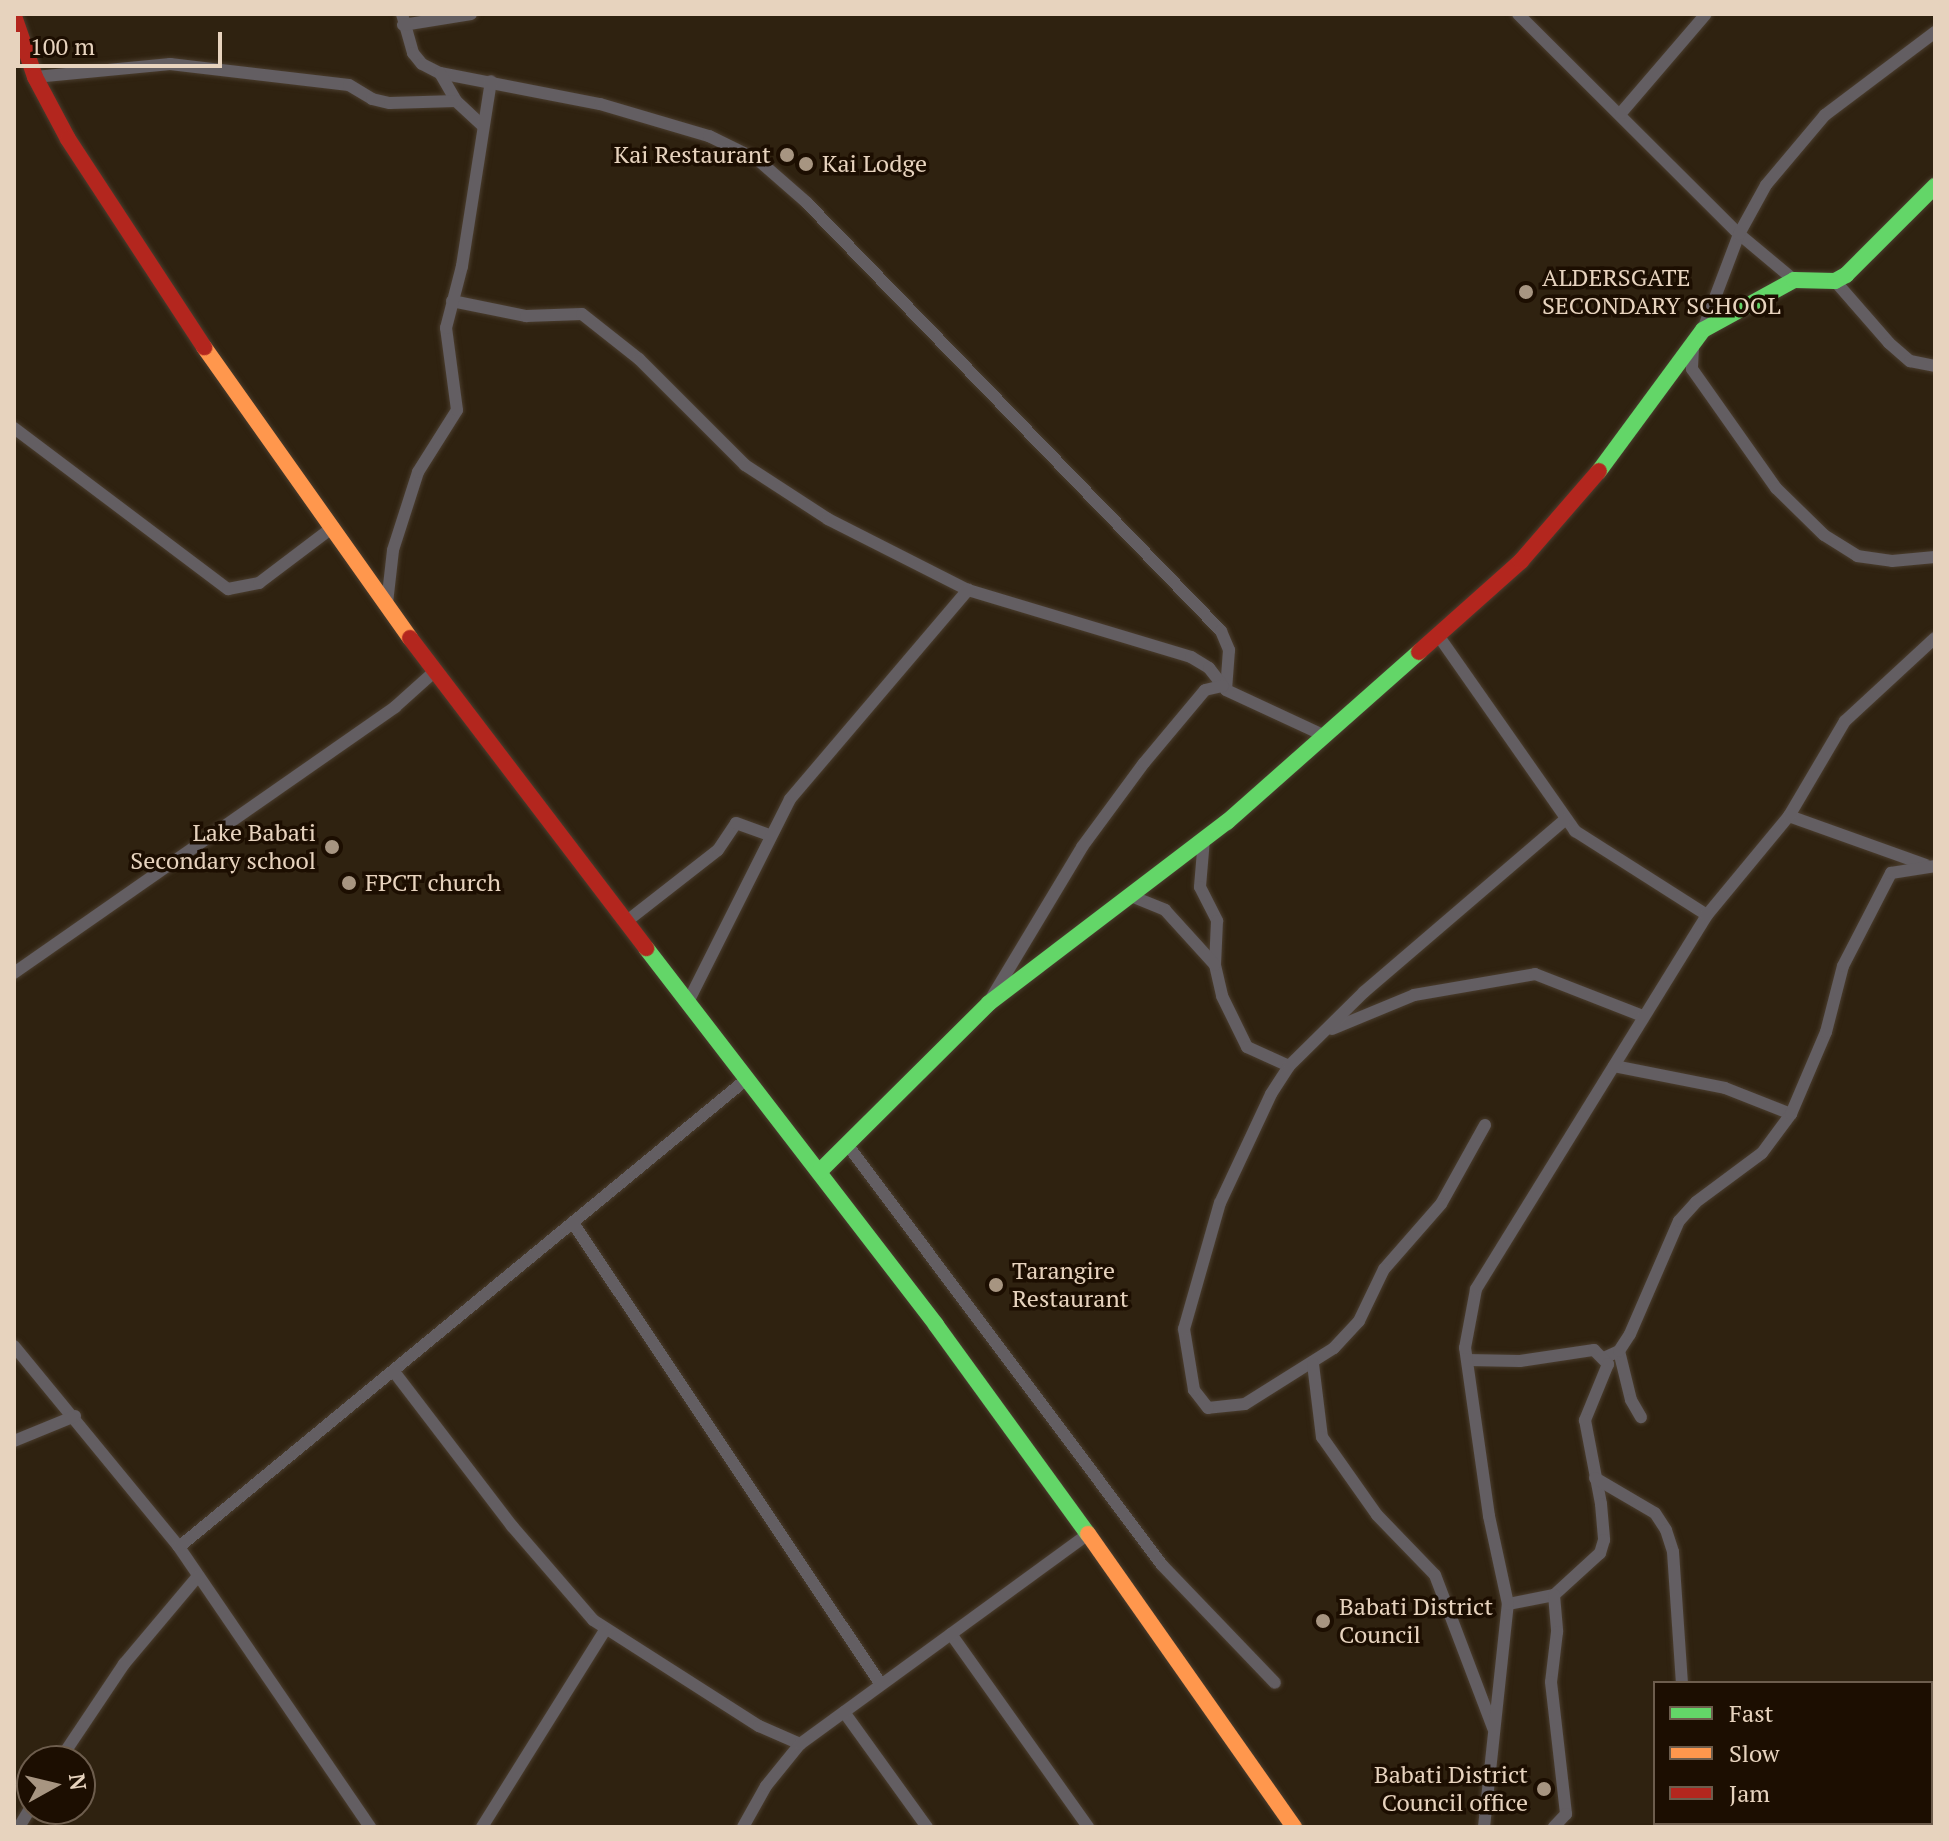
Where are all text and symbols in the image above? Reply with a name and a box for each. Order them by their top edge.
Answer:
scale bar [20,16,226,66]
text: 100 m [30,30,95,62]
place label: Kai Restaurant [614,141,771,169]
marker: Kai Restaurant [778,146,796,164]
place label: Kai Lodge [822,150,927,178]
marker: Kai Lodge [797,155,815,173]
place label: ALDERSGATE SECONDARY SCHOOL [1542,264,1781,320]
marker: ALDERSGATE SECONDARY SCHOOL [1517,283,1535,301]
place label: Lake Babati Secondary school [130,819,316,875]
marker: Lake Babati Secondary school [323,838,341,856]
place label: FPCT church [365,869,501,897]
marker: FPCT church [340,874,358,892]
place label: Tarangire Restaurant [1012,1257,1129,1313]
marker: Tarangire Restaurant [987,1276,1005,1294]
place label: Babati District Council [1339,1593,1493,1649]
marker: Babati District Council [1314,1612,1332,1630]
legend [1653,1681,1933,1825]
text: Fast [1729,1697,1773,1729]
text: Slow [1729,1737,1780,1769]
north arrow [16,1745,96,1825]
place label: Babati District Council office [1374,1761,1528,1817]
text: N [63,1772,94,1792]
text: Jam [1729,1777,1770,1809]
marker: Babati District Council office [1535,1780,1553,1798]

